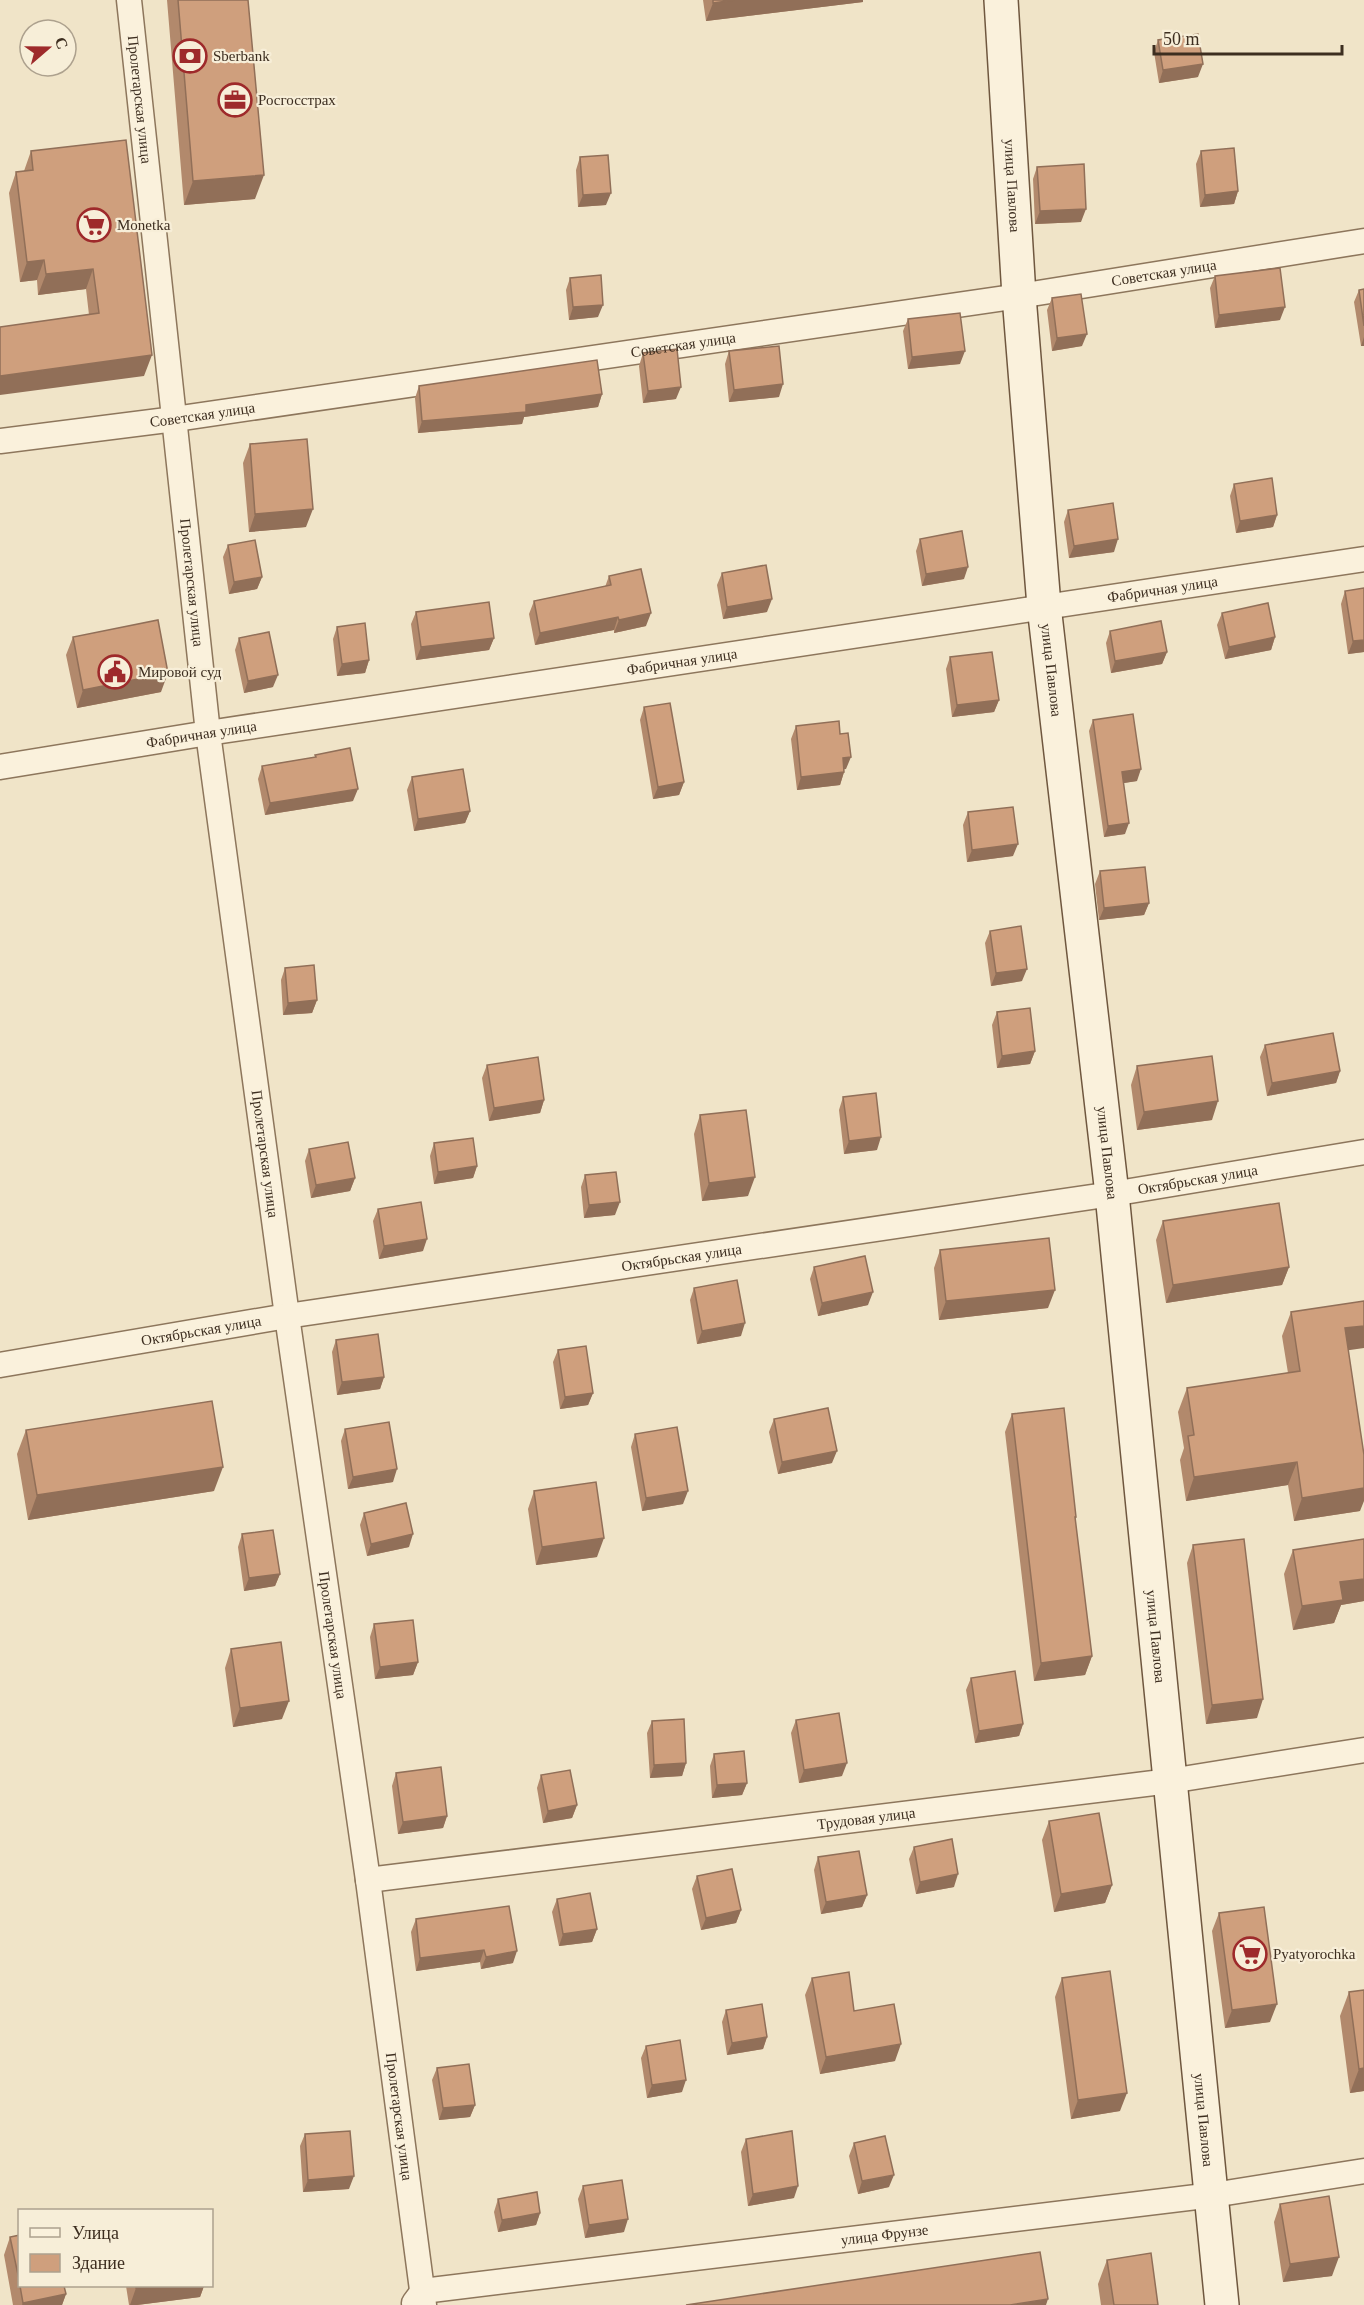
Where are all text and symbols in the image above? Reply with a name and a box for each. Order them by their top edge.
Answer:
north arrow [18,18,78,78]
scale bar [1154,18,1342,56]
text: 50 m [1163,29,1200,49]
street label: Пролетарская улица [125,34,155,165]
text: С [52,35,72,51]
bank icon: Sberbank [172,38,208,74]
place label: Sberbank [213,48,270,64]
office icon: Росгосстрах [217,82,253,118]
place label: Росгосстрах [258,92,336,108]
street label: улица Павлова [1001,138,1023,233]
supermarket icon: Monetka [76,207,112,243]
place label: Monetka [117,217,171,233]
street label: Советская улица [1110,257,1218,289]
street label: Советская улица [630,329,737,360]
street label: Советская улица [149,399,256,430]
street label: Пролетарская улица [177,518,207,648]
street label: Фабричная улица [1106,573,1219,606]
street label: улица Павлова [1038,623,1065,718]
street label: Фабричная улица [625,645,739,678]
public building icon: Мировой суд [97,654,133,690]
place label: Мировой суд [138,664,222,680]
street label: Фабричная улица [145,718,258,751]
street label: Пролетарская улица [248,1089,282,1219]
street label: улица Павлова [1094,1105,1121,1201]
street label: Октябрьская улица [1137,1162,1259,1198]
street label: Октябрьская улица [620,1241,743,1274]
street label: Октябрьская улица [140,1313,263,1349]
street label: Пролетарская улица [316,1570,350,1700]
street label: улица Павлова [1143,1589,1168,1684]
street label: Трудовая улица [816,1804,917,1832]
supermarket icon: Pyatyorochka [1232,1936,1268,1972]
place label: Pyatyorochka [1273,1946,1356,1962]
street label: Пролетарская улица [383,2052,416,2182]
street label: улица Павлова [1191,2073,1216,2168]
legend [18,2209,213,2287]
street label: улица Фрунзе [840,2222,930,2248]
text: Улица [72,2223,119,2243]
text: Здание [72,2253,125,2273]

